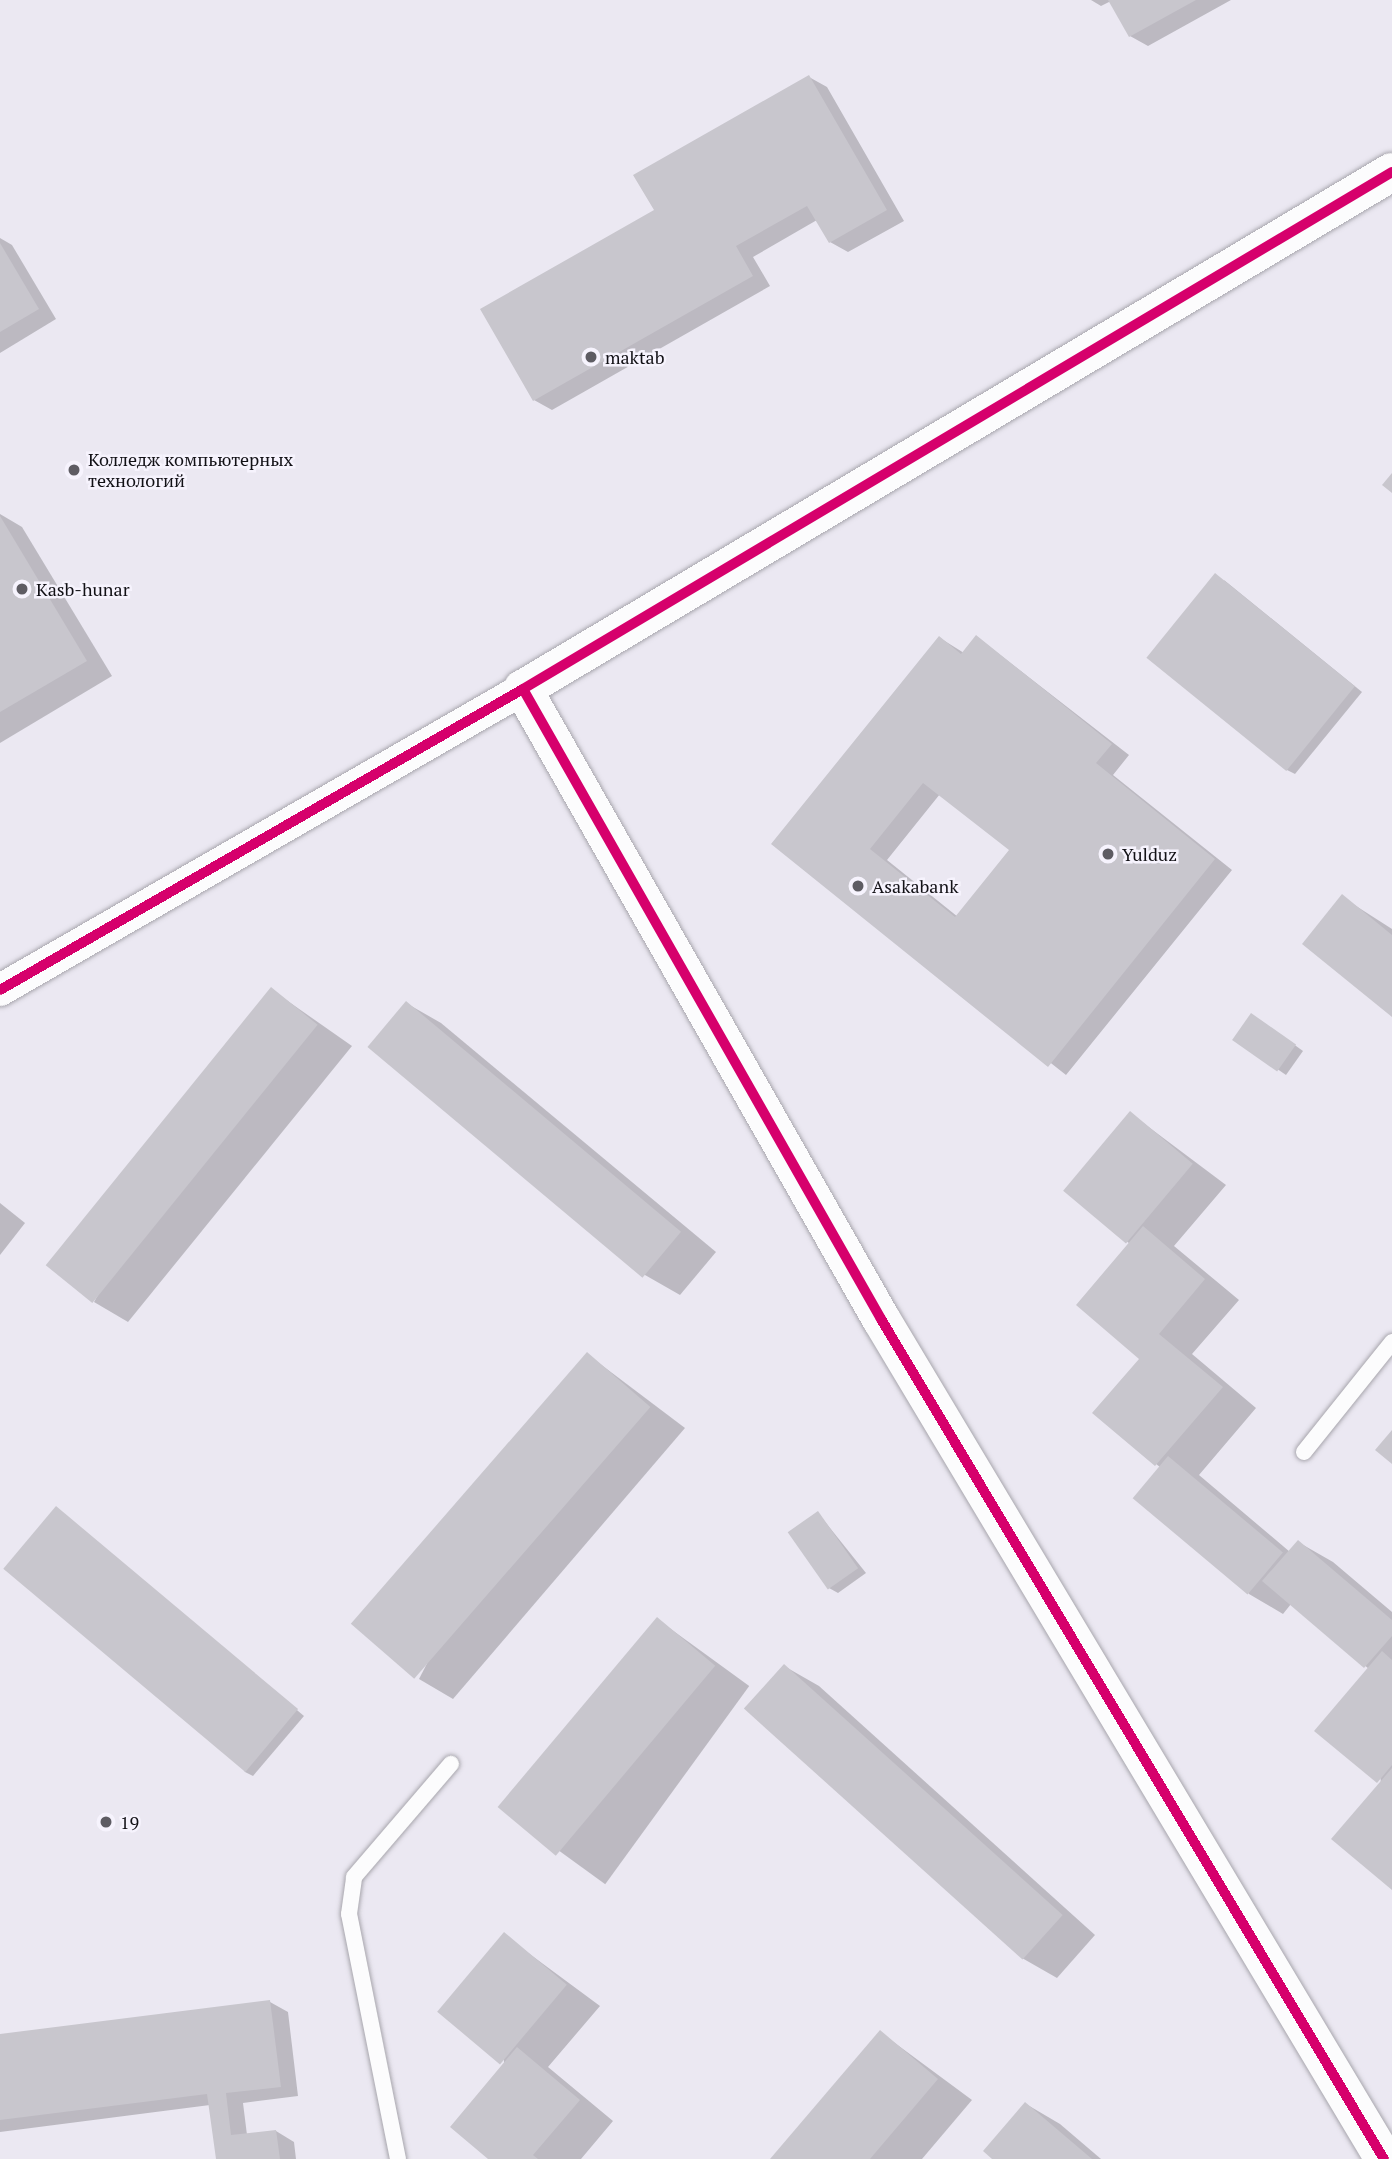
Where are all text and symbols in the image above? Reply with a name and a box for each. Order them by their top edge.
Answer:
place label: maktab [605,346,664,368]
marker: maktab [583,349,599,365]
place label: Колледж компьютерных технологий [88,449,293,491]
marker: Колледж компьютерных технологий [66,462,82,478]
place label: Kasb-hunar [36,578,130,600]
marker: Kasb-hunar [14,581,30,597]
place label: Yulduz [1122,843,1177,865]
marker: Yulduz [1100,846,1116,862]
place label: Asakabank [872,875,958,897]
marker: Asakabank [850,878,866,894]
place label: 19 [120,1811,139,1833]
marker: 19 [98,1814,114,1830]

